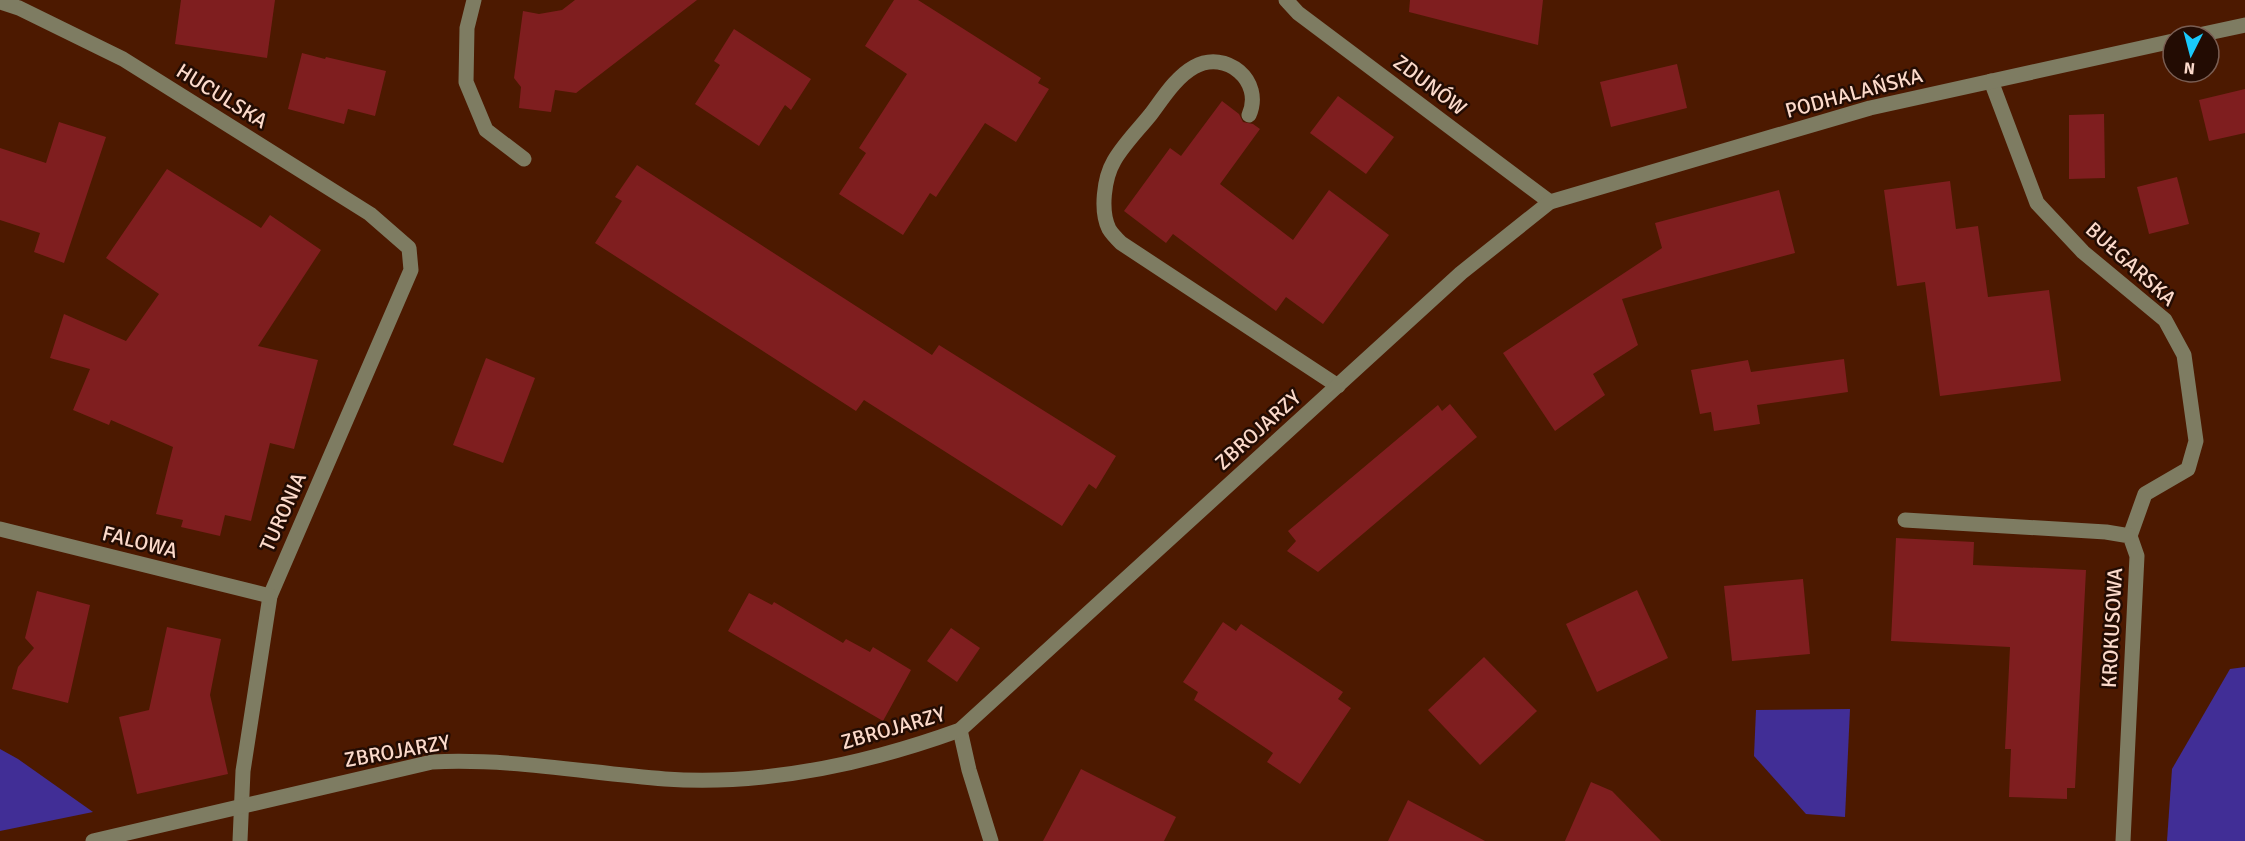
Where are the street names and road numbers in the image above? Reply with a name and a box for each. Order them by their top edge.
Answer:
street label: ZDUNÓW [1388,49,1472,121]
street label: HUCULSKA [172,58,272,134]
street label: PODHALAŃSKA [1782,62,1926,124]
street label: BUŁGARSKA [2080,216,2182,312]
street label: ZBROJARZY [1210,384,1307,475]
street label: TURONIA [254,468,312,556]
street label: FALOWA [100,520,181,564]
street label: KROKUSOWA [2096,567,2128,689]
street label: ZBROJARZY [838,701,948,755]
street label: ZBROJARZY [342,729,452,773]

